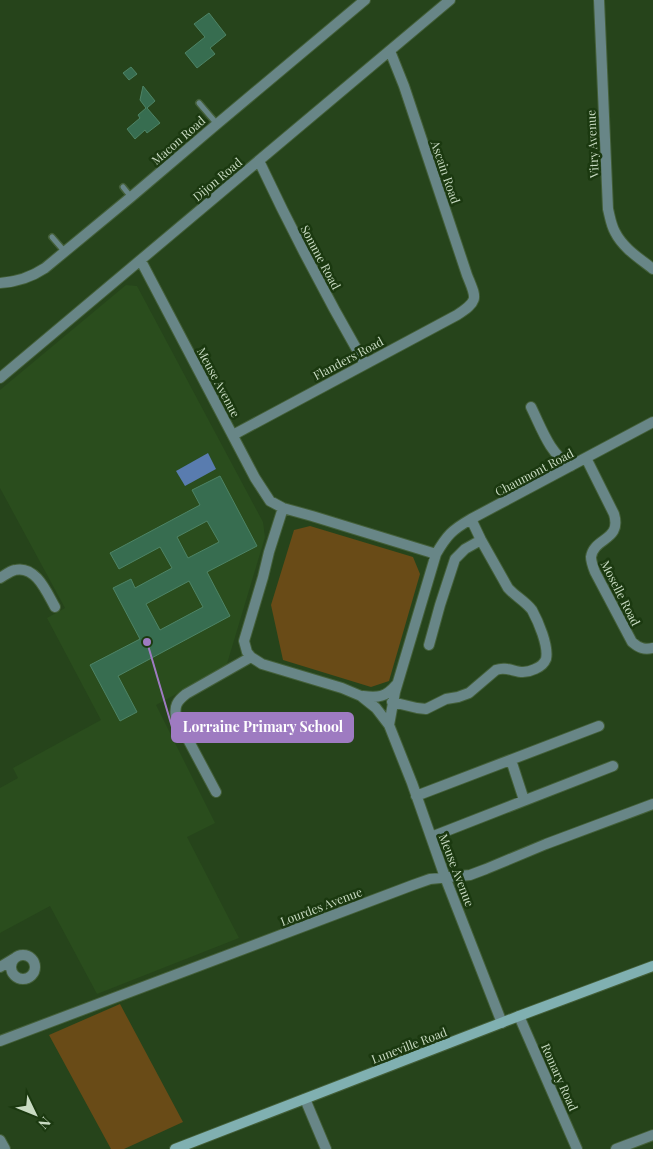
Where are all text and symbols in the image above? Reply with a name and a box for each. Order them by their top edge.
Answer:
street label: Vitry Avenue [582,110,602,179]
street label: Macon Road [148,112,208,168]
street label: Ascain Road [427,137,464,206]
street label: Dijon Road [189,154,245,204]
street label: Somme Road [297,222,345,292]
street label: Flanders Road [310,333,386,383]
street label: Meuse Avenue [194,344,244,420]
street label: Chaumont Road [492,445,576,499]
street label: Moselle Road [598,558,644,628]
callout: Lorraine Primary School [172,713,353,742]
text: Lorraine Primary School [183,717,344,736]
street label: Meuse Avenue [436,831,478,909]
street label: Lourdes Avenue [278,883,364,929]
street label: Luneville Road [369,1023,449,1067]
street label: Romary Road [538,1041,582,1113]
north arrow [10,1089,60,1139]
text: N [34,1113,55,1133]

